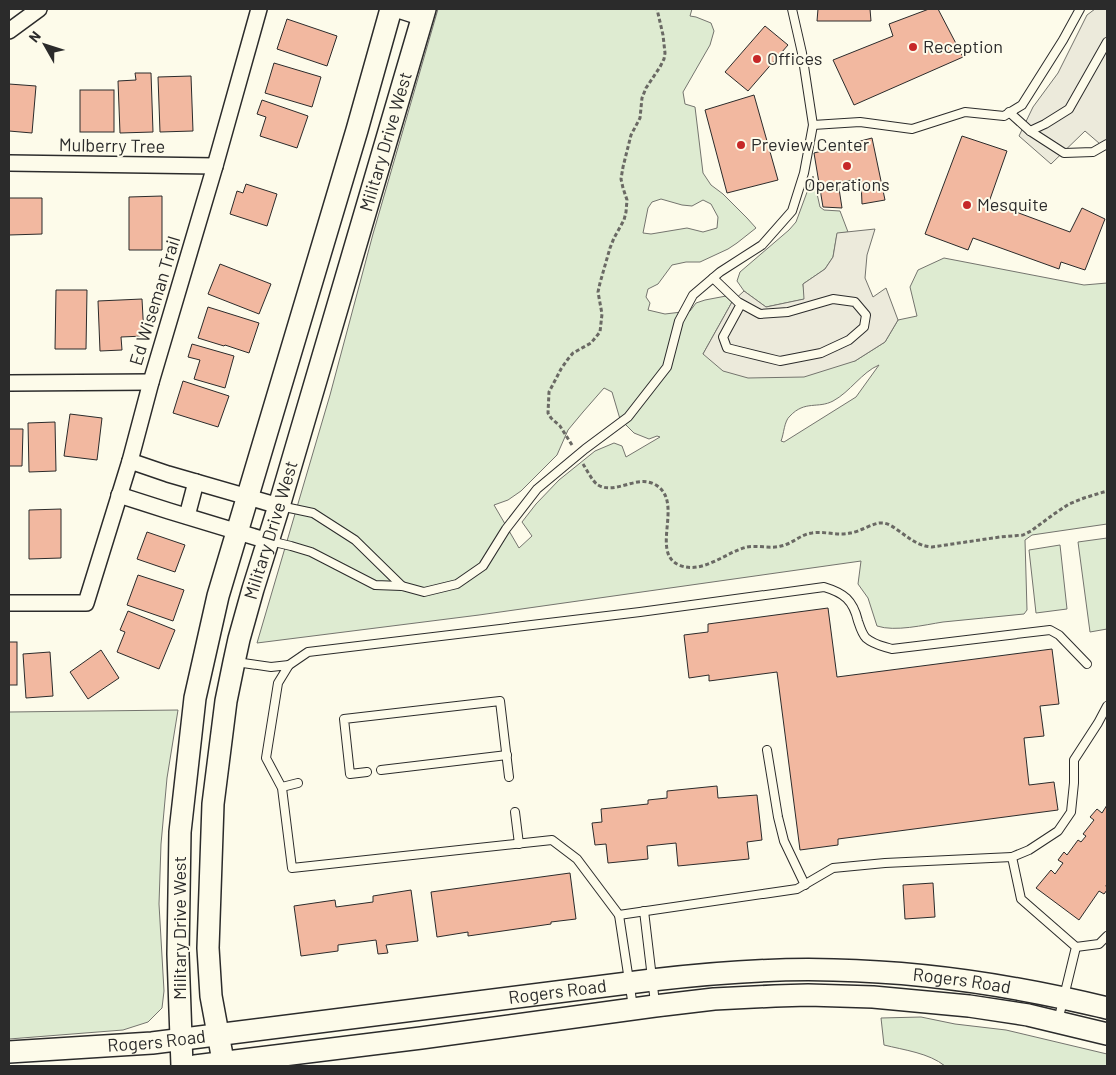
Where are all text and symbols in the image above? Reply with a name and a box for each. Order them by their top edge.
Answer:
north arrow [20,20,70,70]
text: N [25,28,44,45]
place label: Reception [923,35,1003,57]
marker: Reception [907,41,919,53]
place label: Offices [767,47,823,69]
marker: Offices [751,53,763,65]
street label: Military Drive West [354,69,416,214]
street label: Mulberry Tree [59,133,165,157]
place label: Preview Center [751,133,870,155]
marker: Preview Center [735,139,747,151]
marker: Operations [841,160,853,172]
place label: Operations [804,173,890,195]
place label: Mesquite [977,193,1048,215]
marker: Mesquite [961,199,973,211]
street label: Ed Wiseman Trail [124,233,184,368]
street label: Military Drive West [239,458,302,602]
street label: Military Drive West [168,856,190,1000]
street label: Rogers Road [912,963,1013,998]
street label: Rogers Road [507,974,608,1008]
street label: Rogers Road [107,1024,207,1056]

